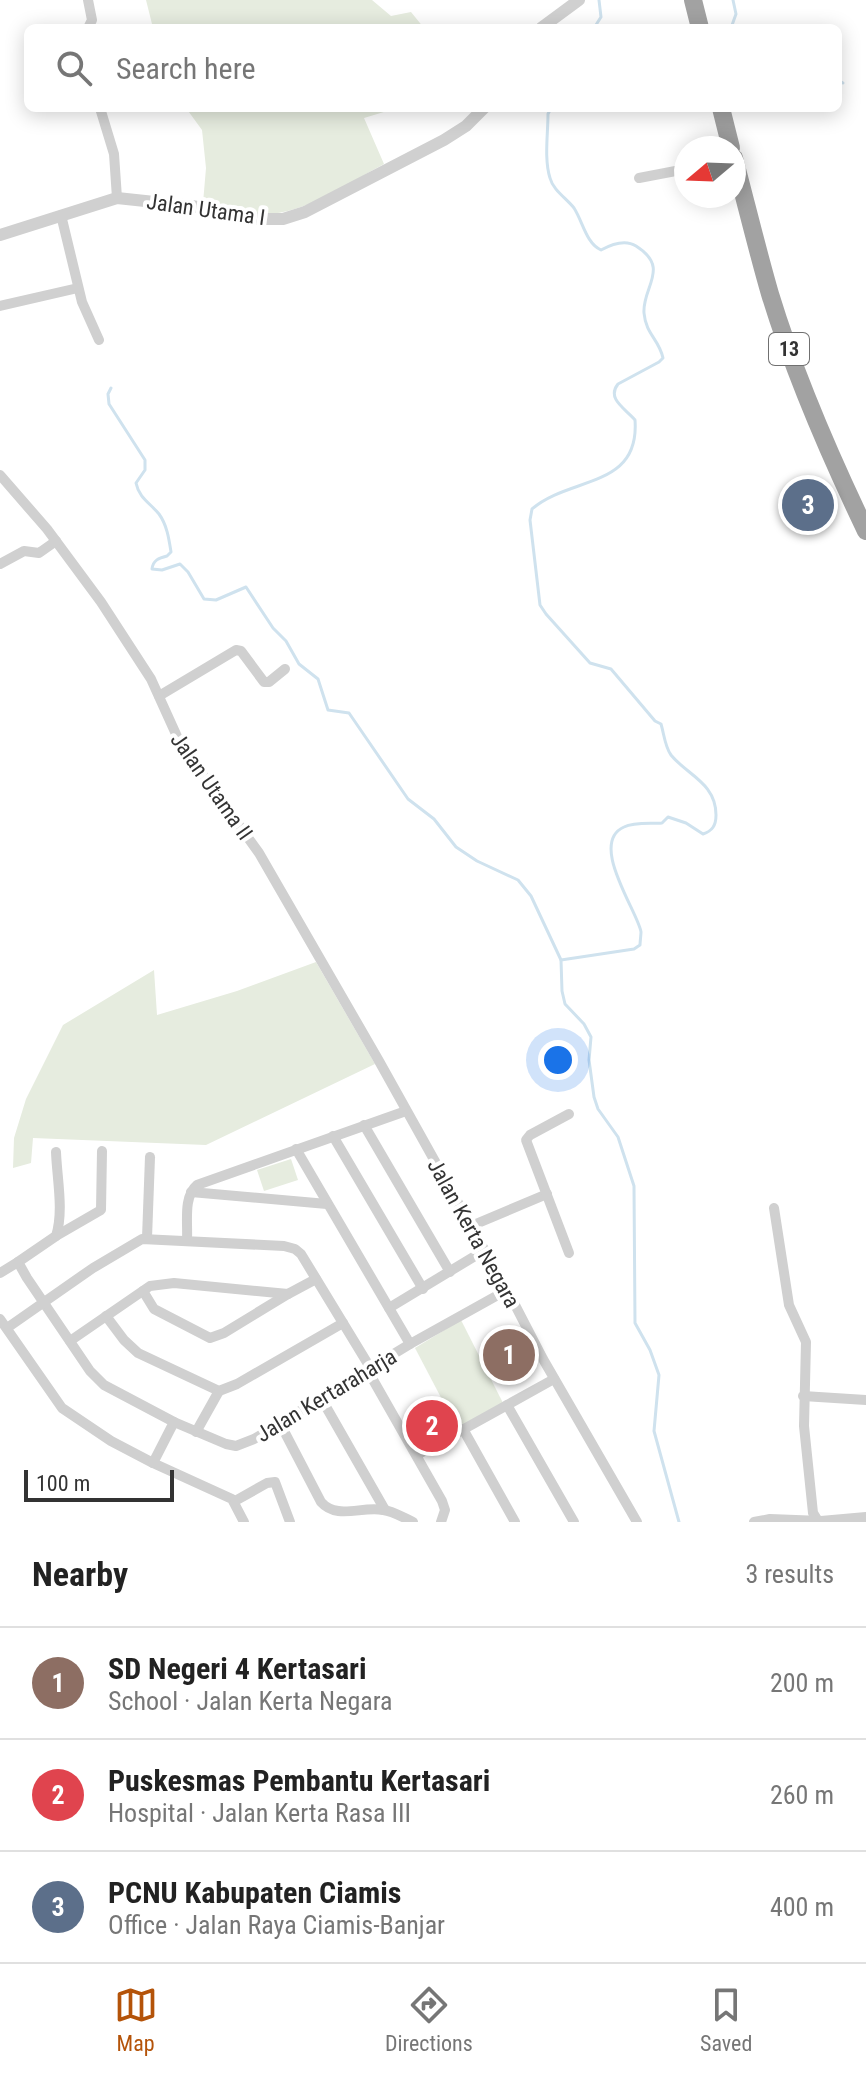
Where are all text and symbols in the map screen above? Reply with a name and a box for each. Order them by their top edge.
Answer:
search box [24,24,842,112]
icon: search [52,46,96,90]
text: Search here [116,51,256,86]
north arrow [674,136,746,208]
street label: Jalan Utama I [145,189,267,230]
road number: 13 [769,333,809,365]
pin: 3 [782,475,834,535]
street label: Jalan Utama II [165,728,258,845]
your location [538,1040,578,1080]
street label: Jalan Kerta Negara [422,1155,525,1312]
pin: 1 [483,1325,535,1385]
street label: Jalan Kertaraharja [252,1344,401,1447]
pin: 2 [406,1396,458,1456]
scale bar [24,1466,174,1502]
text: 100 m [36,1471,90,1496]
text: Nearby [32,1554,128,1594]
text: 3 results [745,1559,834,1589]
text: SD Negeri 4 Kertasari [108,1651,367,1686]
text: 1 [51,1668,65,1698]
text: 200 m [770,1668,834,1698]
text: School · Jalan Kerta Negara [108,1686,393,1716]
text: Puskesmas Pembantu Kertasari [108,1763,490,1798]
text: 2 [51,1780,65,1810]
text: 260 m [770,1780,834,1810]
text: Hospital · Jalan Kerta Rasa III [108,1798,411,1828]
text: PCNU Kabupaten Ciamis [108,1875,401,1910]
text: 3 [51,1892,65,1922]
text: 400 m [770,1892,834,1922]
text: Office · Jalan Raya Ciamis-Banjar [108,1910,445,1940]
tab: Map [114,1983,158,2056]
tab: Directions [385,1983,473,2056]
tab: Saved [700,1983,752,2056]

